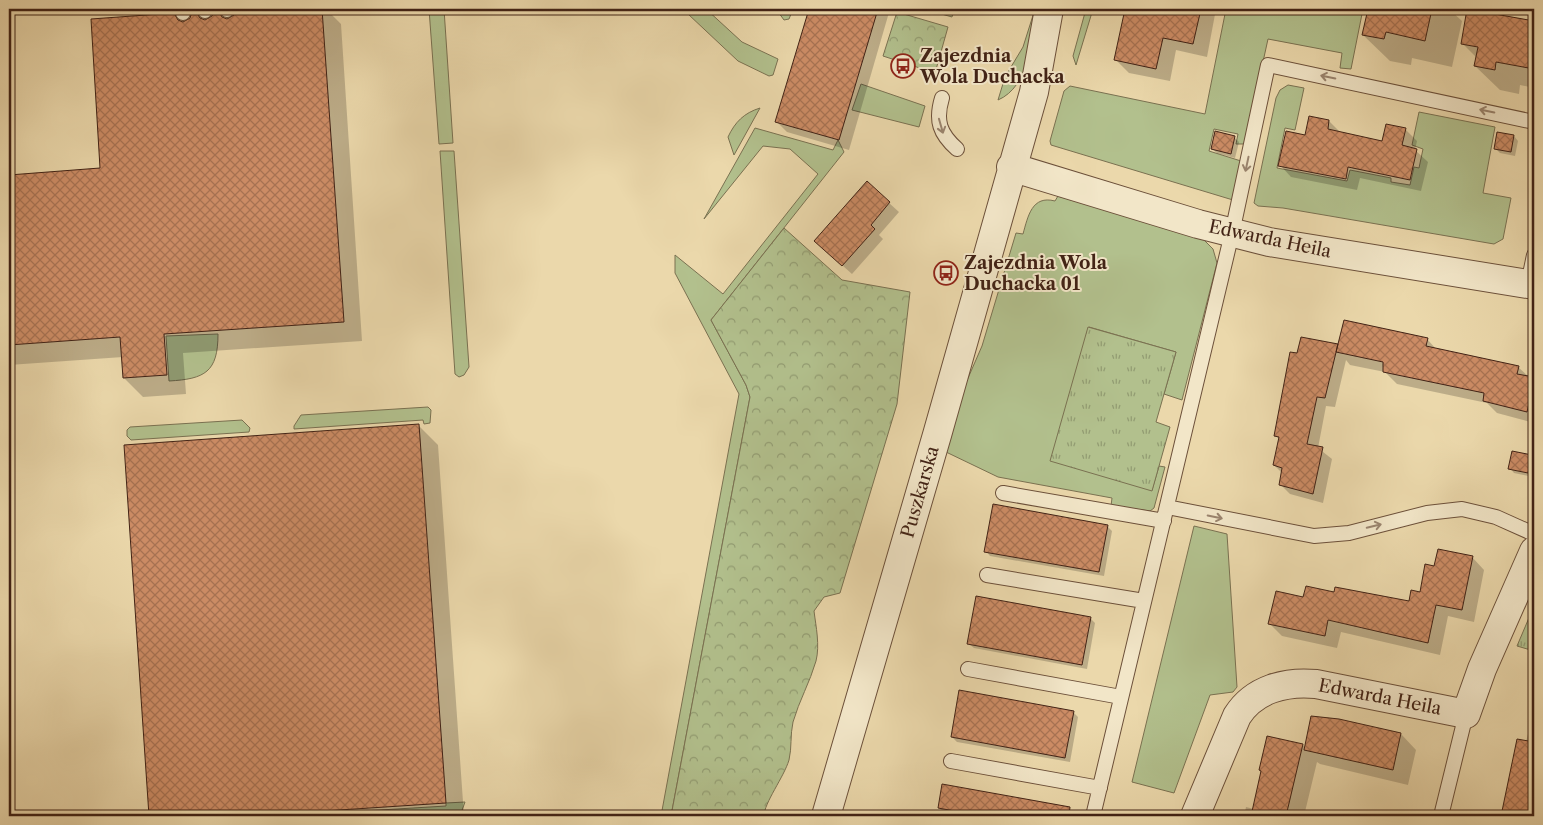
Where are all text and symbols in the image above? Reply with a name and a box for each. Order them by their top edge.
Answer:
place label: Zajezdnia Wola Duchacka [919,45,1065,88]
bus stop icon: Zajezdnia Wola Duchacka [890,53,916,79]
one-way arrow [1320,72,1336,82]
one-way arrow [1479,106,1495,116]
one-way arrow [937,118,947,134]
one-way arrow [1242,155,1252,171]
street label: Edwarda Heila [1207,215,1334,263]
place label: Zajezdnia Wola Duchacka 01 [964,252,1108,295]
bus stop icon: Zajezdnia Wola Duchacka 01 [933,260,959,286]
street label: Puszkarska [896,443,944,540]
one-way arrow [1206,513,1222,522]
one-way arrow [1366,521,1382,531]
street label: Edwarda Heila [1317,674,1444,720]

